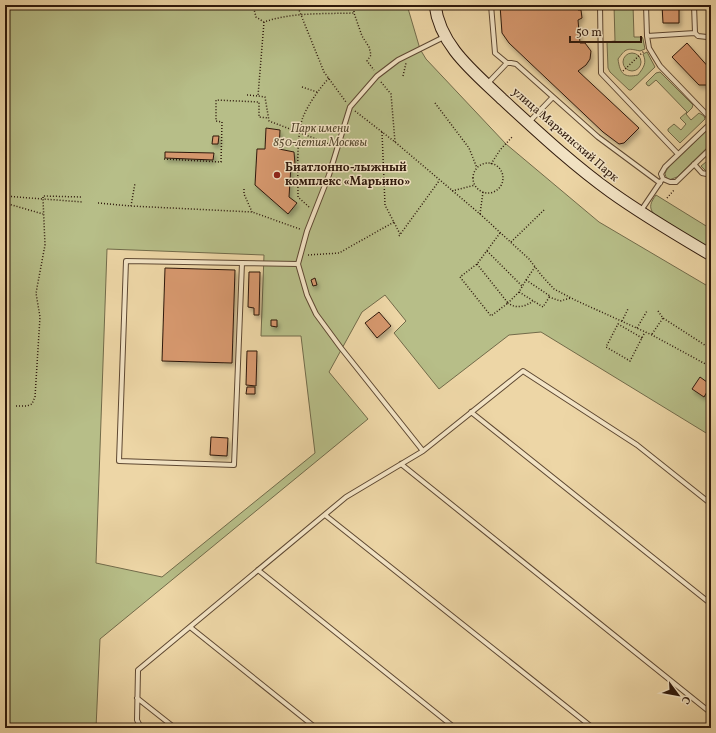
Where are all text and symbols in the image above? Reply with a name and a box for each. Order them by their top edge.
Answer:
scale bar [570,18,641,44]
text: 50 m [576,25,602,41]
street label: улица Марьинский Парк [508,84,622,186]
park label: Парк имени 850-летия Москвы [273,121,367,151]
place label: Биатлонно-лыжный комплекс «Марьино» [285,160,410,190]
marker: Биатлонно-лыжный комплекс «Марьино» [272,170,282,180]
north arrow [658,675,698,715]
text: С [677,693,693,706]

